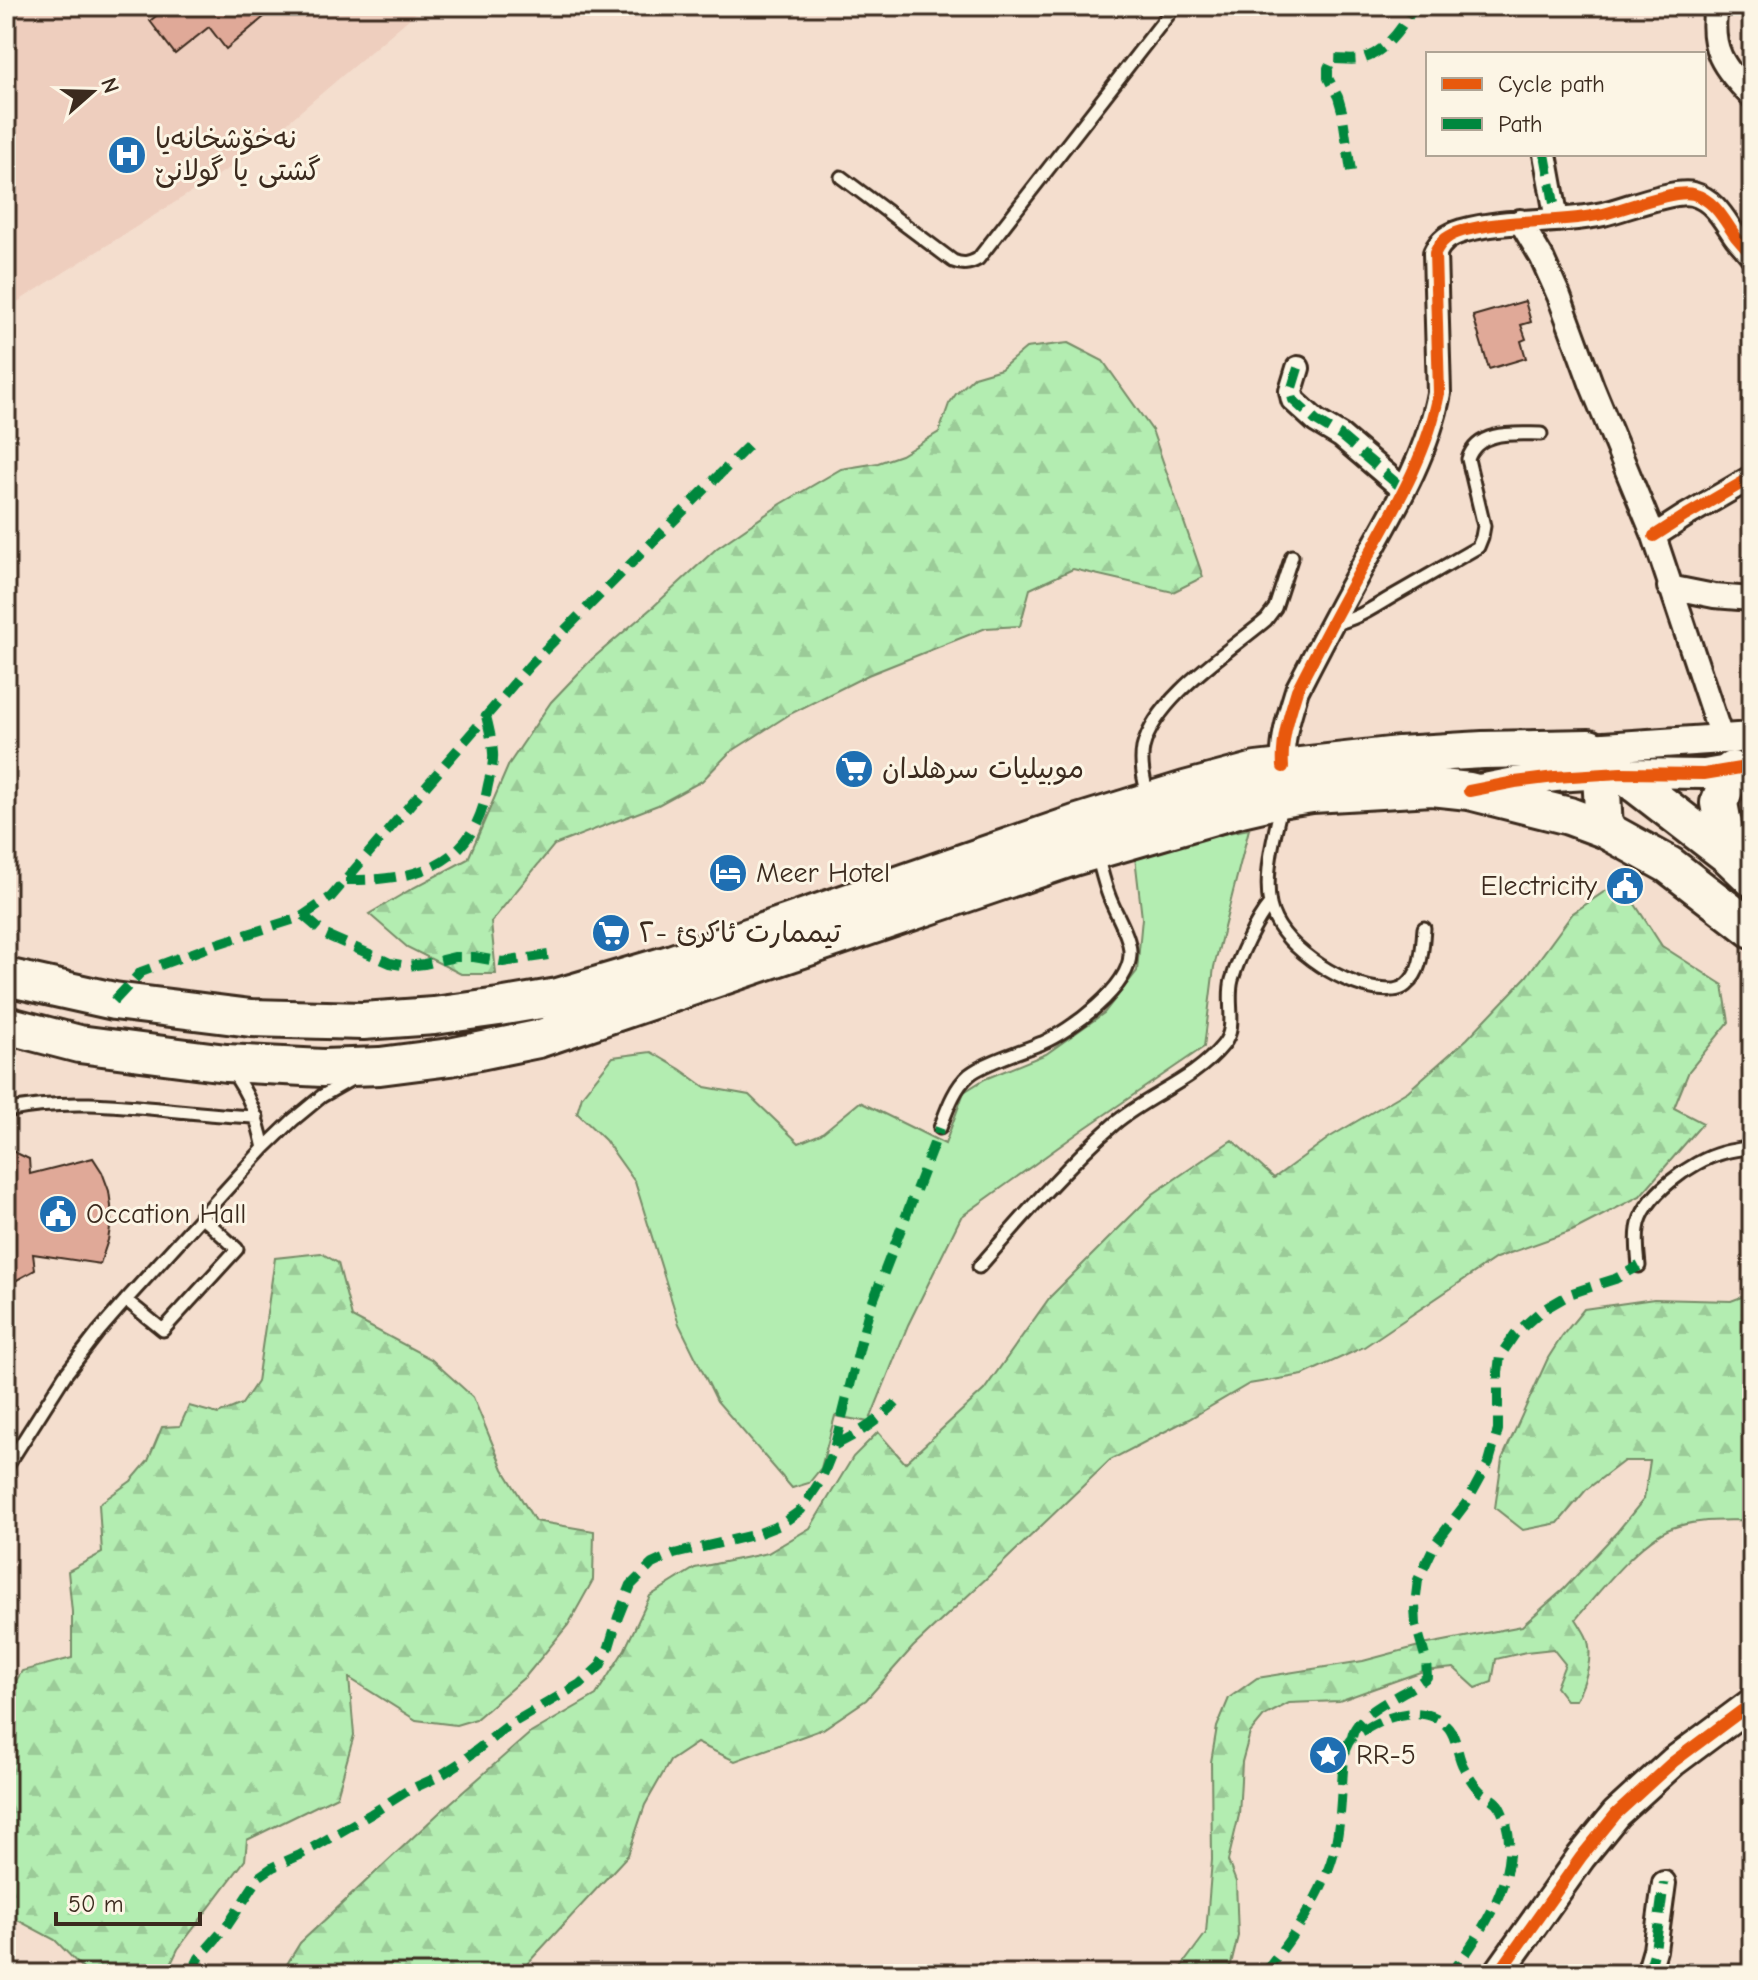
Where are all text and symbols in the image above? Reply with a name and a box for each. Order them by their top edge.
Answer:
north arrow [52,52,132,132]
legend [1426,52,1706,156]
text: Cycle path [1498,70,1605,98]
text: N [95,74,125,97]
text: Path [1498,110,1543,138]
place label: نەخۆشخانەیا گشتی یا گولانێ [155,123,321,188]
hospital icon: نەخۆشخانەیا گشتی یا گولانێ [106,134,148,176]
supermarket icon: موبيليات سرهلدان [833,748,875,790]
place label: موبيليات سرهلدان [882,753,1084,786]
hotel icon: Meer Hotel [707,852,749,894]
place label: Meer Hotel [756,857,890,889]
public building icon: Electricity [1604,865,1646,907]
place label: Electricity [1481,870,1597,902]
supermarket icon: تيممارت ئاكرئ -٢ [590,912,632,954]
place label: تيممارت ئاكرئ -٢ [639,917,842,949]
public building icon: Occation Hall [37,1193,79,1235]
place label: Occation Hall [86,1198,246,1230]
place icon: RR-5 [1307,1734,1349,1776]
place label: RR-5 [1356,1739,1416,1771]
scale bar [56,1876,200,1926]
text: 50 m [68,1890,124,1918]

